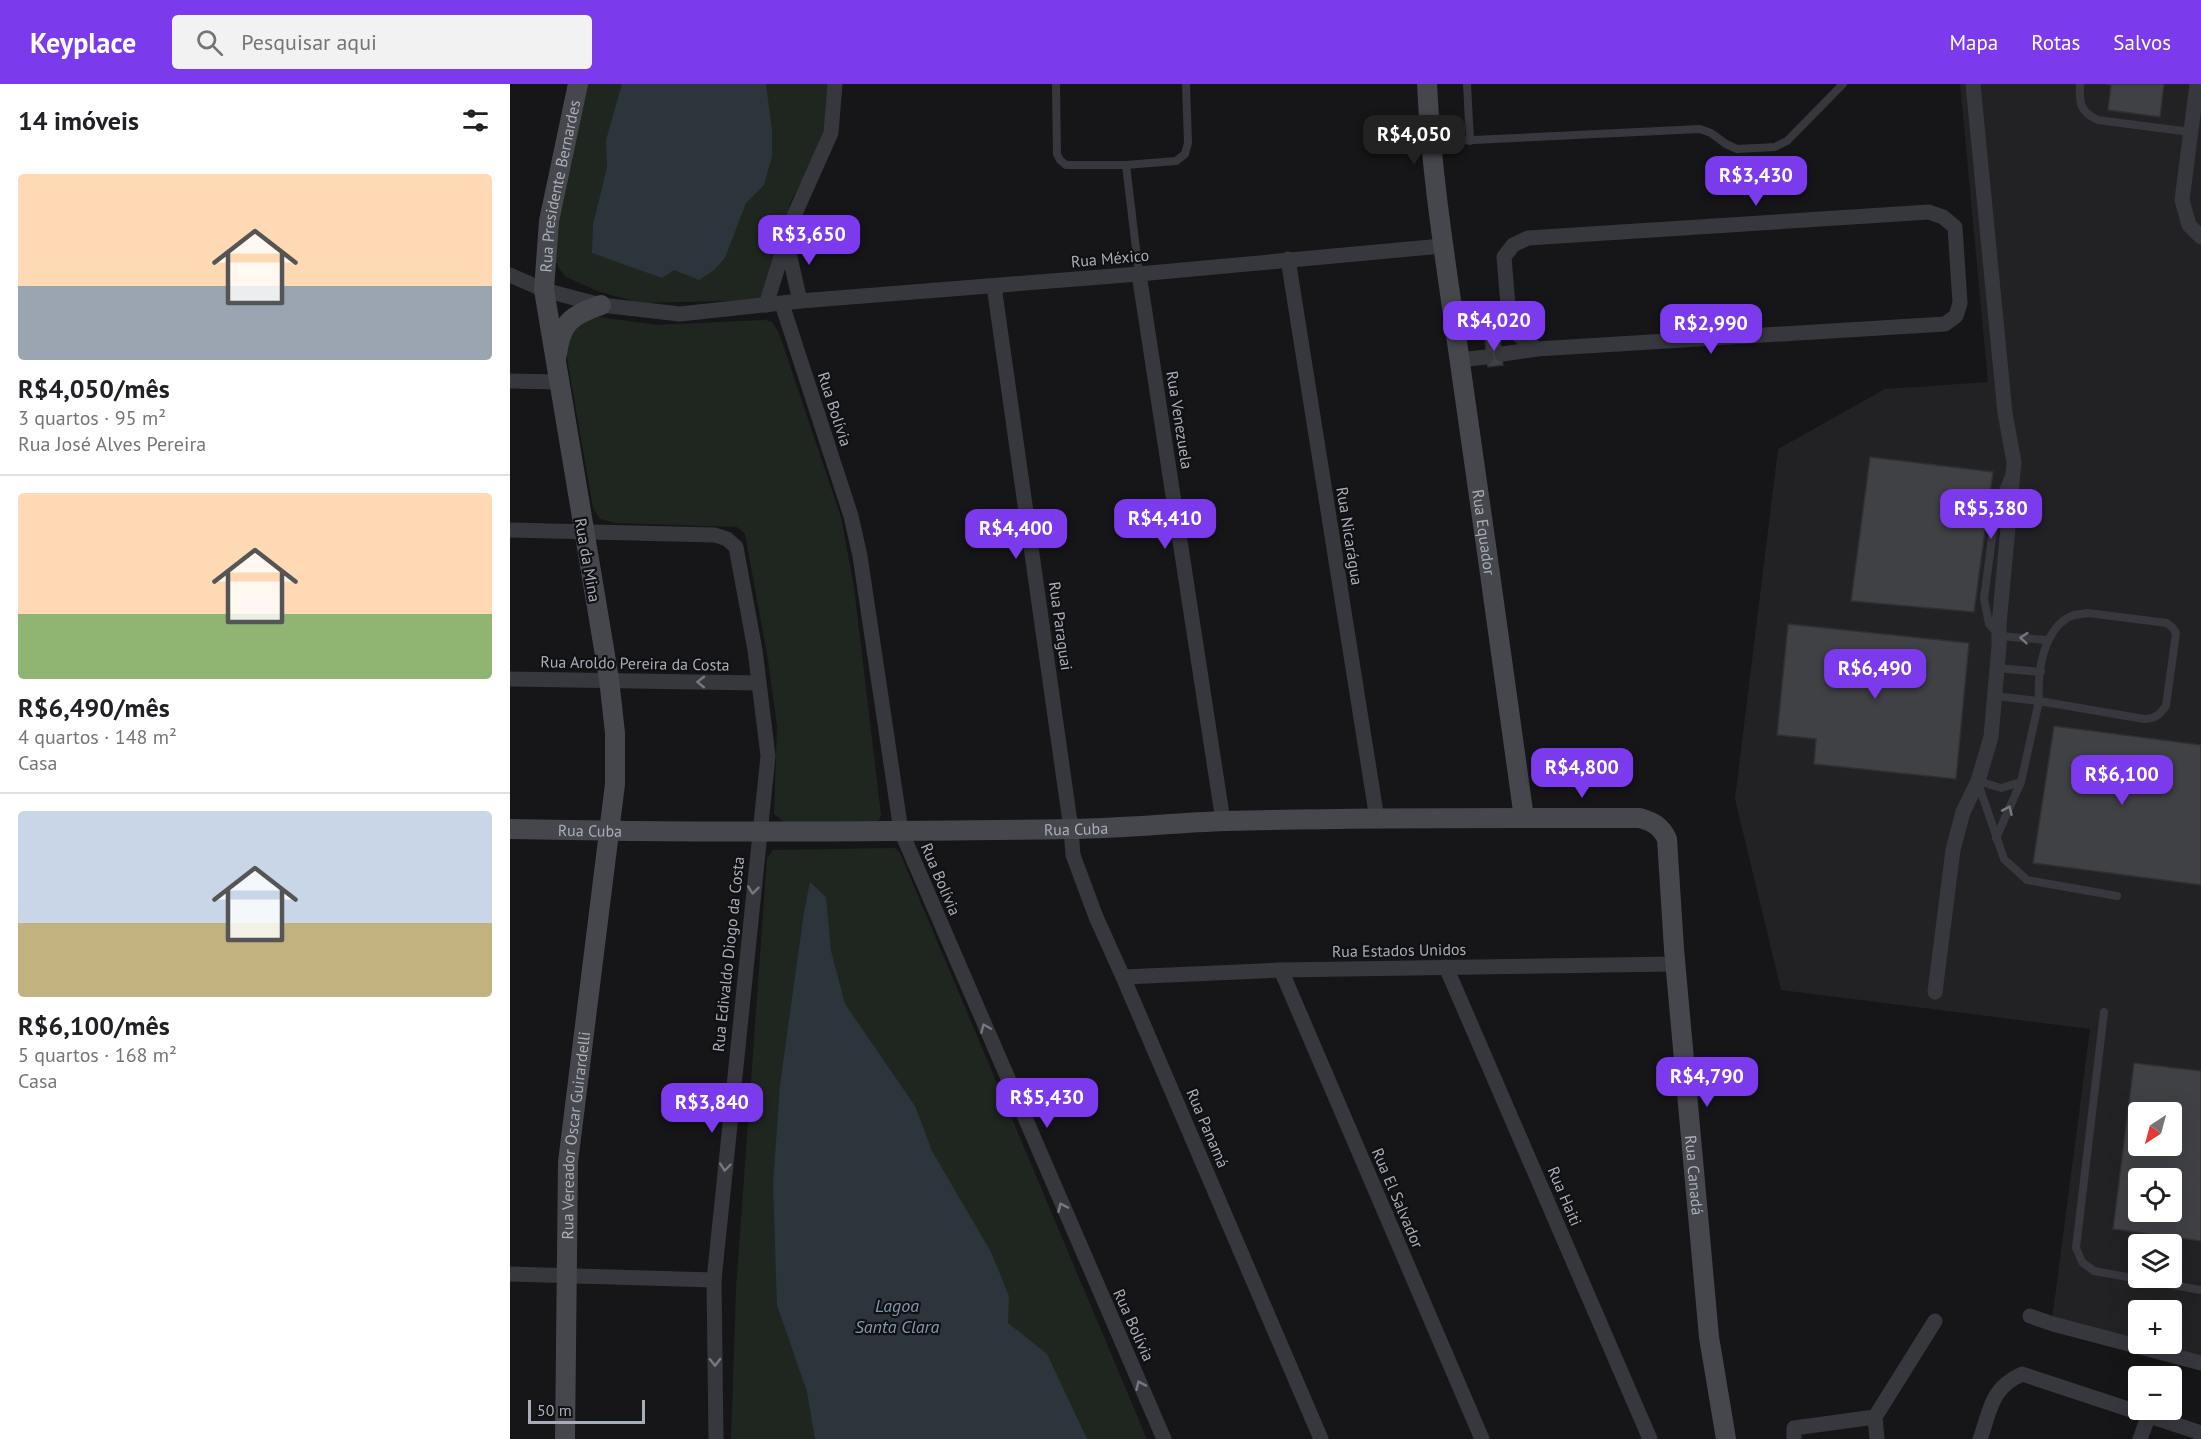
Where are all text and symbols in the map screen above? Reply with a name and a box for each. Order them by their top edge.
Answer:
search box [172,15,592,69]
text: Keyplace [30,24,136,61]
icon: search [193,26,226,59]
text: Pesquisar aqui [241,28,377,56]
text: Mapa [1949,29,1998,56]
text: Rotas [2031,29,2080,56]
text: Salvos [2113,29,2171,56]
street label: Rua Presidente Bernardes [535,98,584,273]
text: 14 imóveis [18,104,139,137]
icon: filters [459,104,492,137]
pin: R$4,050 [1359,115,1469,166]
text: R$4,050 [1377,121,1451,147]
pin: R$3,430 [1701,156,1811,207]
text: R$3,430 [1719,162,1793,188]
icon: home [201,213,309,321]
pin: R$3,650 [754,215,864,266]
text: R$3,650 [772,221,846,247]
street label: Rua México [1070,245,1150,271]
pin: R$4,020 [1439,301,1549,352]
pin: R$2,990 [1656,304,1766,355]
text: R$4,020 [1457,307,1531,333]
text: R$2,990 [1674,310,1748,336]
street label: Rua Bolívia [814,369,856,449]
street label: Rua Venezuela [1162,369,1198,471]
text: R$4,050/mês [18,372,170,405]
text: 3 quartos · 95 m² [18,405,166,431]
text: Rua José Alves Pereira [18,431,206,457]
street label: Rua Nicarágua [1332,486,1368,586]
street label: Rua Equador [1468,488,1500,577]
pin: R$5,380 [1936,489,2046,540]
text: R$5,380 [1954,495,2028,521]
pin: R$4,410 [1110,499,1220,550]
text: R$4,410 [1128,505,1202,531]
pin: R$4,400 [961,509,1071,560]
text: R$4,400 [979,515,1053,541]
street label: Rua da Mina [571,517,605,603]
icon: home [201,532,309,640]
street label: Rua Paraguai [1045,580,1077,672]
one-way arrow [2019,632,2028,645]
pin: R$6,490 [1820,649,1930,700]
street label: Rua Aroldo Pereira da Costa [540,651,730,675]
text: R$6,490 [1838,655,1912,681]
one-way arrow [696,675,705,688]
text: R$6,490/mês [18,691,170,724]
text: 4 quartos · 148 m² [18,724,177,750]
pin: R$4,800 [1527,748,1637,799]
text: Casa [18,750,57,776]
text: R$4,800 [1545,754,1619,780]
pin: R$6,100 [2067,755,2177,806]
text: R$6,100 [2085,761,2159,787]
one-way arrow [2001,805,2013,816]
street label: Rua Cuba [1044,818,1109,839]
street label: Rua Cuba [558,820,622,841]
street label: Rua Bolívia [917,840,965,918]
icon: home [201,850,309,958]
street label: Rua Edivaldo Diogo da Costa [708,855,748,1053]
one-way arrow [747,885,760,894]
street label: Rua Estados Unidos [1332,939,1467,961]
text: R$6,100/mês [18,1009,170,1042]
one-way arrow [980,1023,992,1034]
street label: Rua Vereador Oscar Guirardelli [557,1030,594,1240]
text: 5 quartos · 168 m² [18,1042,177,1068]
pin: R$4,790 [1652,1057,1762,1108]
text: R$4,790 [1670,1063,1744,1089]
text: Casa [18,1068,57,1094]
pin: R$5,430 [992,1078,1102,1129]
pin: R$3,840 [657,1083,767,1134]
text: R$5,430 [1010,1084,1084,1110]
street label: Rua Panamá [1182,1085,1234,1171]
text: R$3,840 [675,1089,749,1115]
north arrow [2128,1102,2182,1156]
map controls [2128,1102,2182,1420]
street label: Rua Canadá [1681,1134,1708,1216]
street label: Rua El Salvador [1368,1145,1428,1252]
one-way arrow [719,1163,732,1172]
street label: Rua Haiti [1544,1163,1586,1229]
button: locate [2128,1168,2182,1222]
one-way arrow [1058,1202,1070,1213]
button: layers [2128,1234,2182,1288]
street label: Rua Bolívia [1109,1286,1159,1364]
water label: Lagoa Santa Clara [855,1294,939,1338]
button: + [2128,1300,2182,1354]
one-way arrow [709,1357,721,1366]
button: − [2128,1366,2182,1420]
one-way arrow [1135,1381,1147,1392]
scale bar [528,1397,645,1424]
text: 50 m [537,1400,572,1420]

